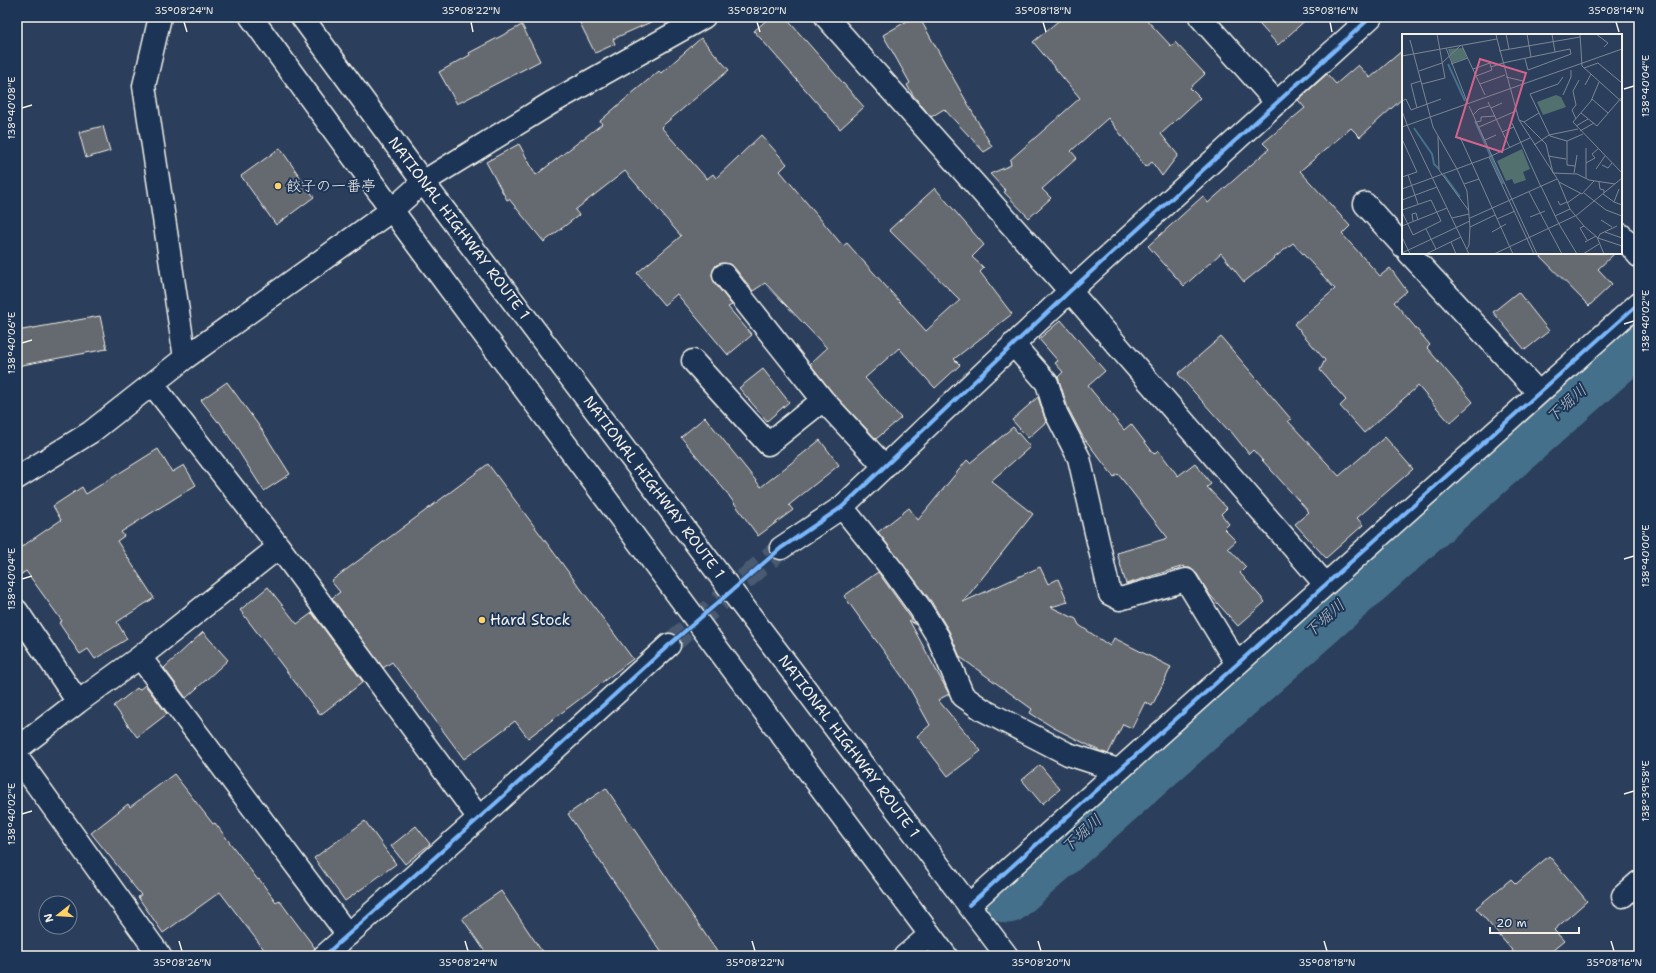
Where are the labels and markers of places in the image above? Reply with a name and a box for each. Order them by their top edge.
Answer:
place label: 餃子の一番亭 [286,176,376,196]
marker: 餃子の一番亭 [273,181,283,191]
place label: Hard Stock [490,610,570,630]
marker: Hard Stock [477,615,487,625]

